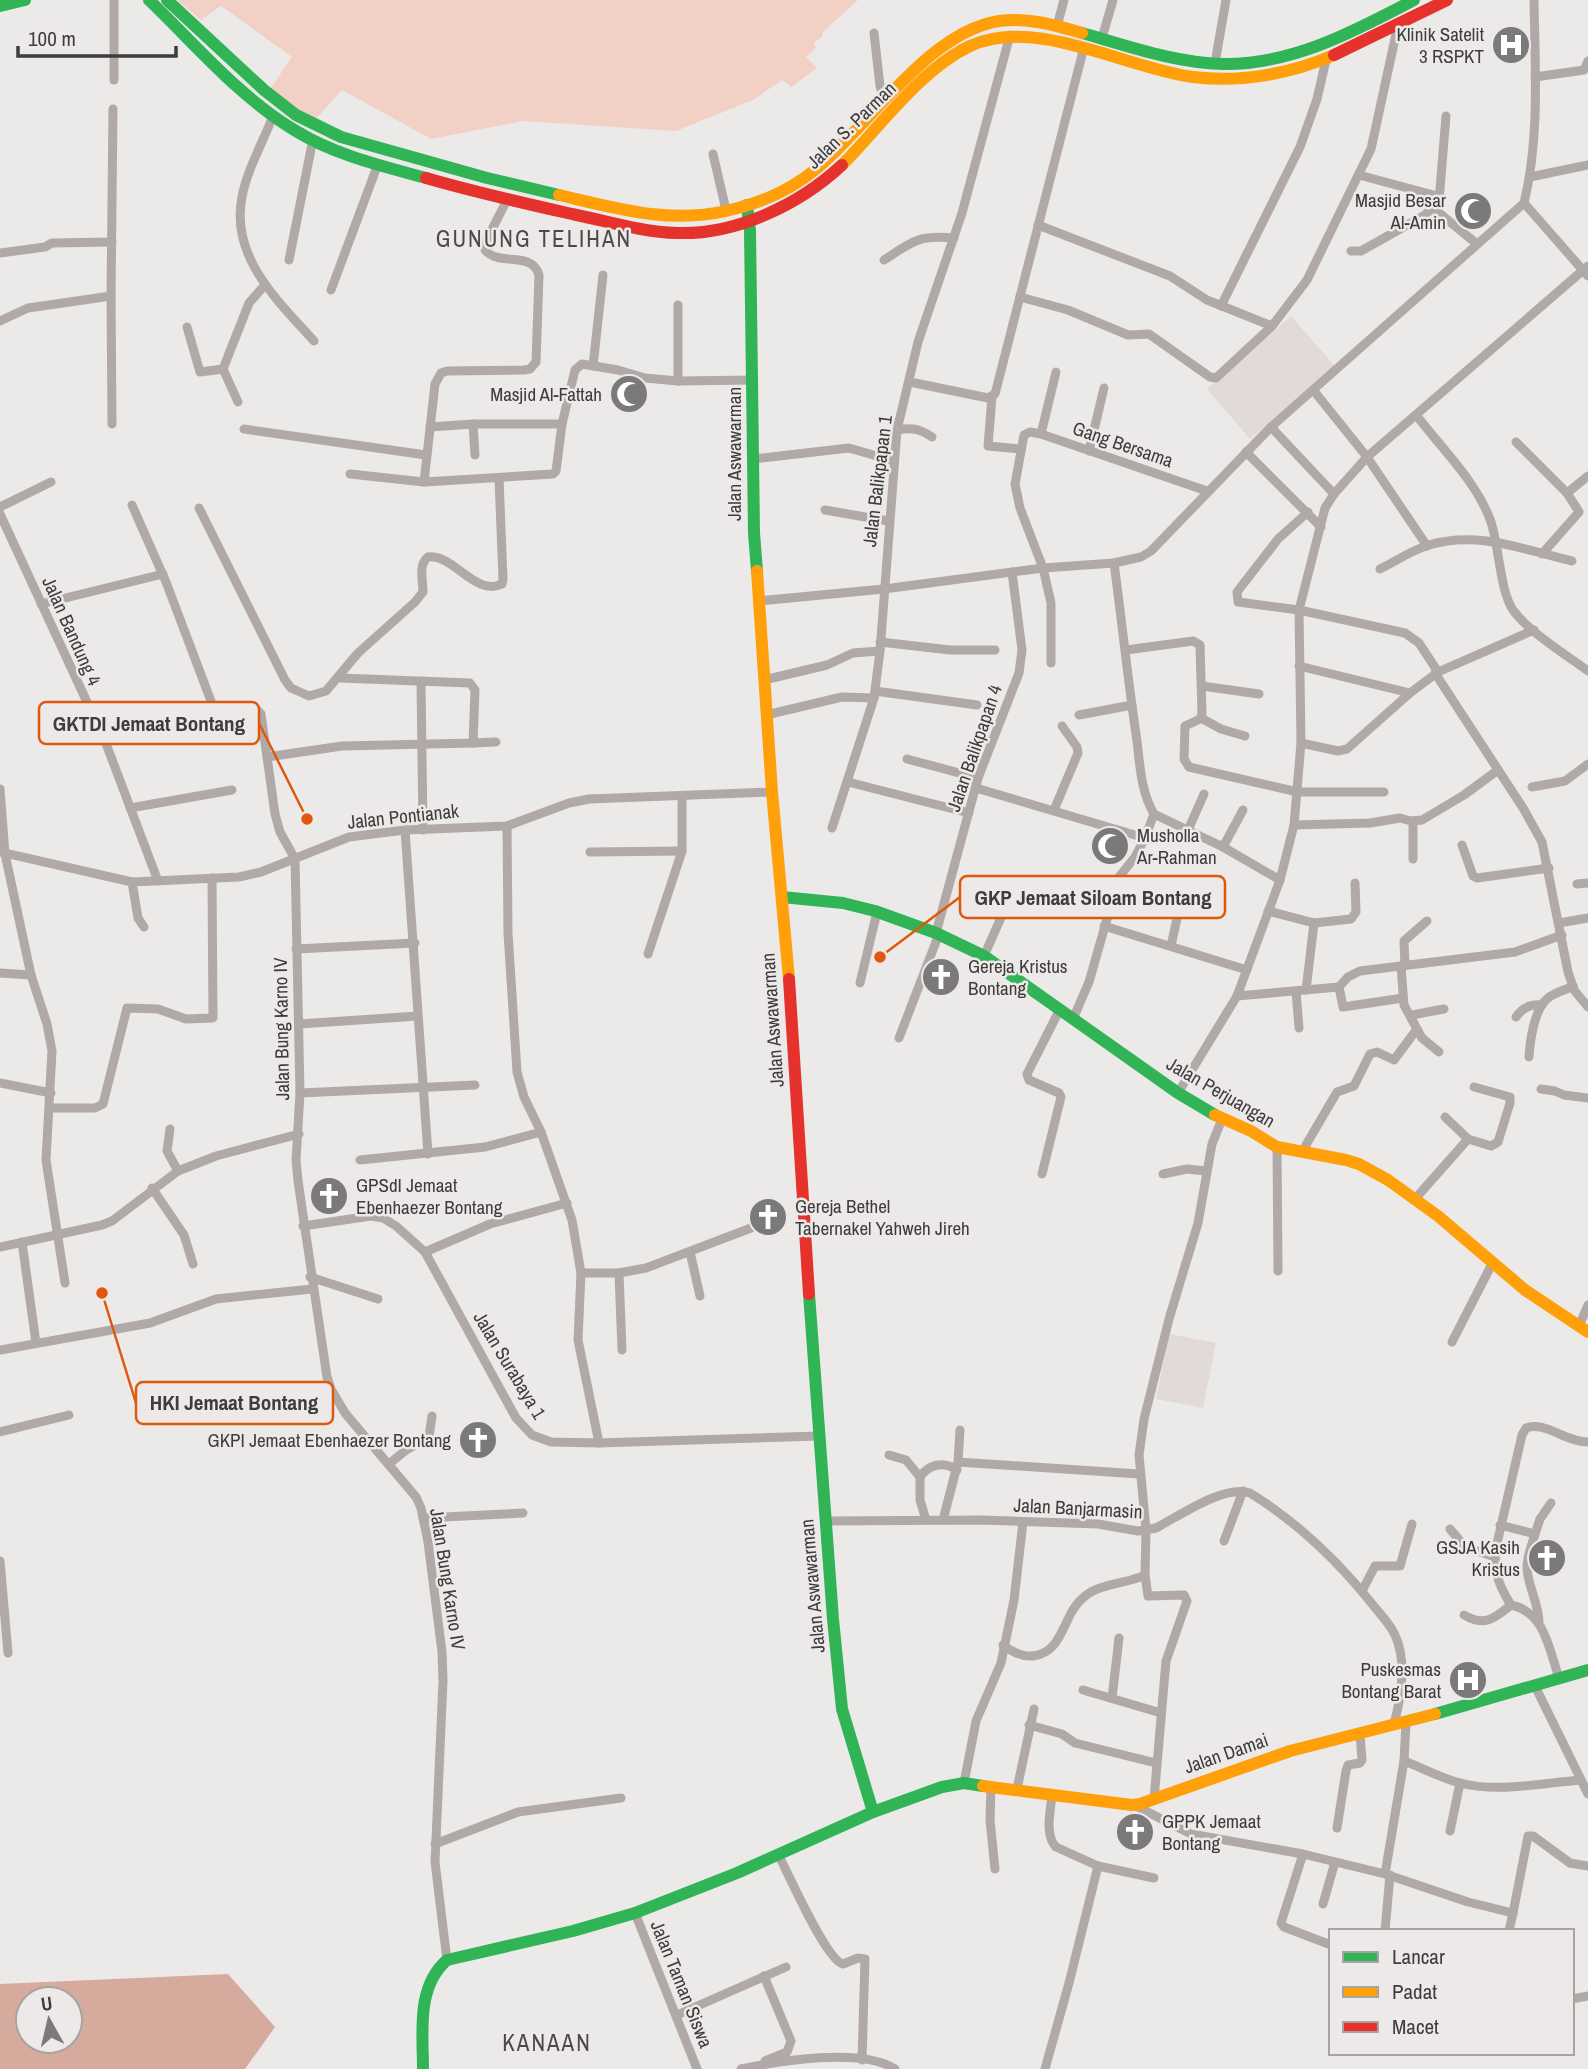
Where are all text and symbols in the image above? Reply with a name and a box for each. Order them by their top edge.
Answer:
scale bar [18,14,175,58]
place label: Klinik Satelit 3 RSPKT [1397,21,1485,69]
text: 100 m [28,24,76,53]
hospital icon: Klinik Satelit 3 RSPKT [1490,24,1532,66]
street label: Jalan S. Parman [801,76,901,174]
place label: Masjid Besar Al-Amin [1355,187,1447,235]
mosque icon: Masjid Besar Al-Amin [1452,190,1494,232]
district label: GUNUNG TELIHAN [436,223,632,254]
mosque icon: Masjid Al-Fattah [608,373,650,415]
place label: Masjid Al-Fattah [490,381,602,407]
street label: Jalan Aswawarman [721,387,747,521]
street label: Jalan Balikpapan 1 [856,413,898,548]
street label: Gang Bersama [1069,415,1177,473]
street label: Jalan Bandung 4 [36,572,108,690]
street label: Jalan Balikpapan 4 [940,681,1008,815]
callout: GKTDI Jemaat Bontang [39,702,259,744]
text: GKTDI Jemaat Bontang [53,709,246,738]
street label: Jalan Pontianak [346,797,460,835]
place label: Musholla Ar-Rahman [1136,822,1217,870]
mosque icon: Musholla Ar-Rahman [1089,825,1131,867]
callout: GKP Jemaat Siloam Bontang [960,876,1225,918]
text: GKP Jemaat Siloam Bontang [974,883,1212,912]
street label: Jalan Aswawarman [754,952,790,1088]
place label: Gereja Kristus Bontang [968,953,1068,1001]
church icon: Gereja Kristus Bontang [920,956,962,998]
street label: Jalan Bung Karno IV [267,957,295,1101]
street label: Jalan Perjuangan [1162,1050,1280,1134]
place label: GPSdI Jemaat Ebenhaezer Bontang [356,1172,503,1220]
church icon: GPSdI Jemaat Ebenhaezer Bontang [308,1175,350,1217]
place label: Gereja Bethel Tabernakel Yahweh Jireh [795,1193,970,1241]
church icon: Gereja Bethel Tabernakel Yahweh Jireh [747,1196,789,1238]
street label: Jalan Surabaya 1 [468,1306,553,1424]
callout: HKI Jemaat Bontang [136,1382,333,1424]
text: HKI Jemaat Bontang [150,1388,319,1417]
church icon: GKPI Jemaat Ebenhaezer Bontang [457,1419,499,1461]
place label: GKPI Jemaat Ebenhaezer Bontang [208,1427,451,1453]
street label: Jalan Banjarmasin [1013,1492,1143,1524]
street label: Jalan Bung Karno IV [424,1506,472,1652]
street label: Jalan Aswawarman [793,1518,831,1654]
place label: GSJA Kasih Kristus [1436,1534,1520,1582]
church icon: GSJA Kasih Kristus [1526,1537,1568,1579]
place label: Puskesmas Bontang Barat [1341,1656,1442,1704]
hospital icon: Puskesmas Bontang Barat [1447,1659,1489,1701]
street label: Jalan Damai [1180,1726,1272,1780]
place label: GPPK Jemaat Bontang [1162,1808,1261,1856]
church icon: GPPK Jemaat Bontang [1114,1811,1156,1853]
street label: Jalan Taman Siswa [645,1916,719,2052]
legend [1329,1929,1574,2055]
text: Lancar [1392,1942,1445,1971]
text: Padat [1392,1977,1437,2006]
north arrow [14,1985,84,2055]
text: U [39,1990,54,2017]
text: Macet [1392,2012,1439,2041]
district label: KANAAN [502,2027,592,2058]

